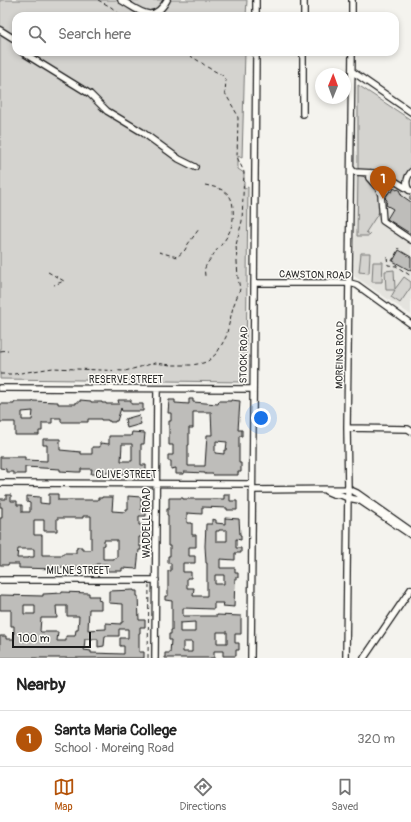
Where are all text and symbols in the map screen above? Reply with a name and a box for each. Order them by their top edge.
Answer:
search box [12,12,399,56]
icon: search [26,23,48,45]
text: Search here [58,25,131,44]
north arrow [315,68,351,104]
pin: 1 [370,166,396,199]
street label: CAWSTON ROAD [279,268,351,282]
street label: MOREING ROAD [333,321,347,389]
street label: STOCK ROAD [238,326,250,384]
street label: RESERVE STREET [89,374,164,386]
your location [251,408,271,428]
street label: CLIVE STREET [95,469,157,481]
street label: WADDELL ROAD [141,488,153,558]
street label: MILNE STREET [47,565,110,577]
scale bar [12,630,91,649]
text: 100 m [18,632,49,645]
text: Nearby [16,674,65,695]
text: Santa Maria College [54,721,177,740]
text: 1 [26,731,32,747]
text: 320 m [357,731,395,747]
text: School · Moreing Road [54,740,174,756]
tab: Map [53,776,75,813]
tab: Directions [180,776,226,813]
tab: Saved [331,776,358,813]

